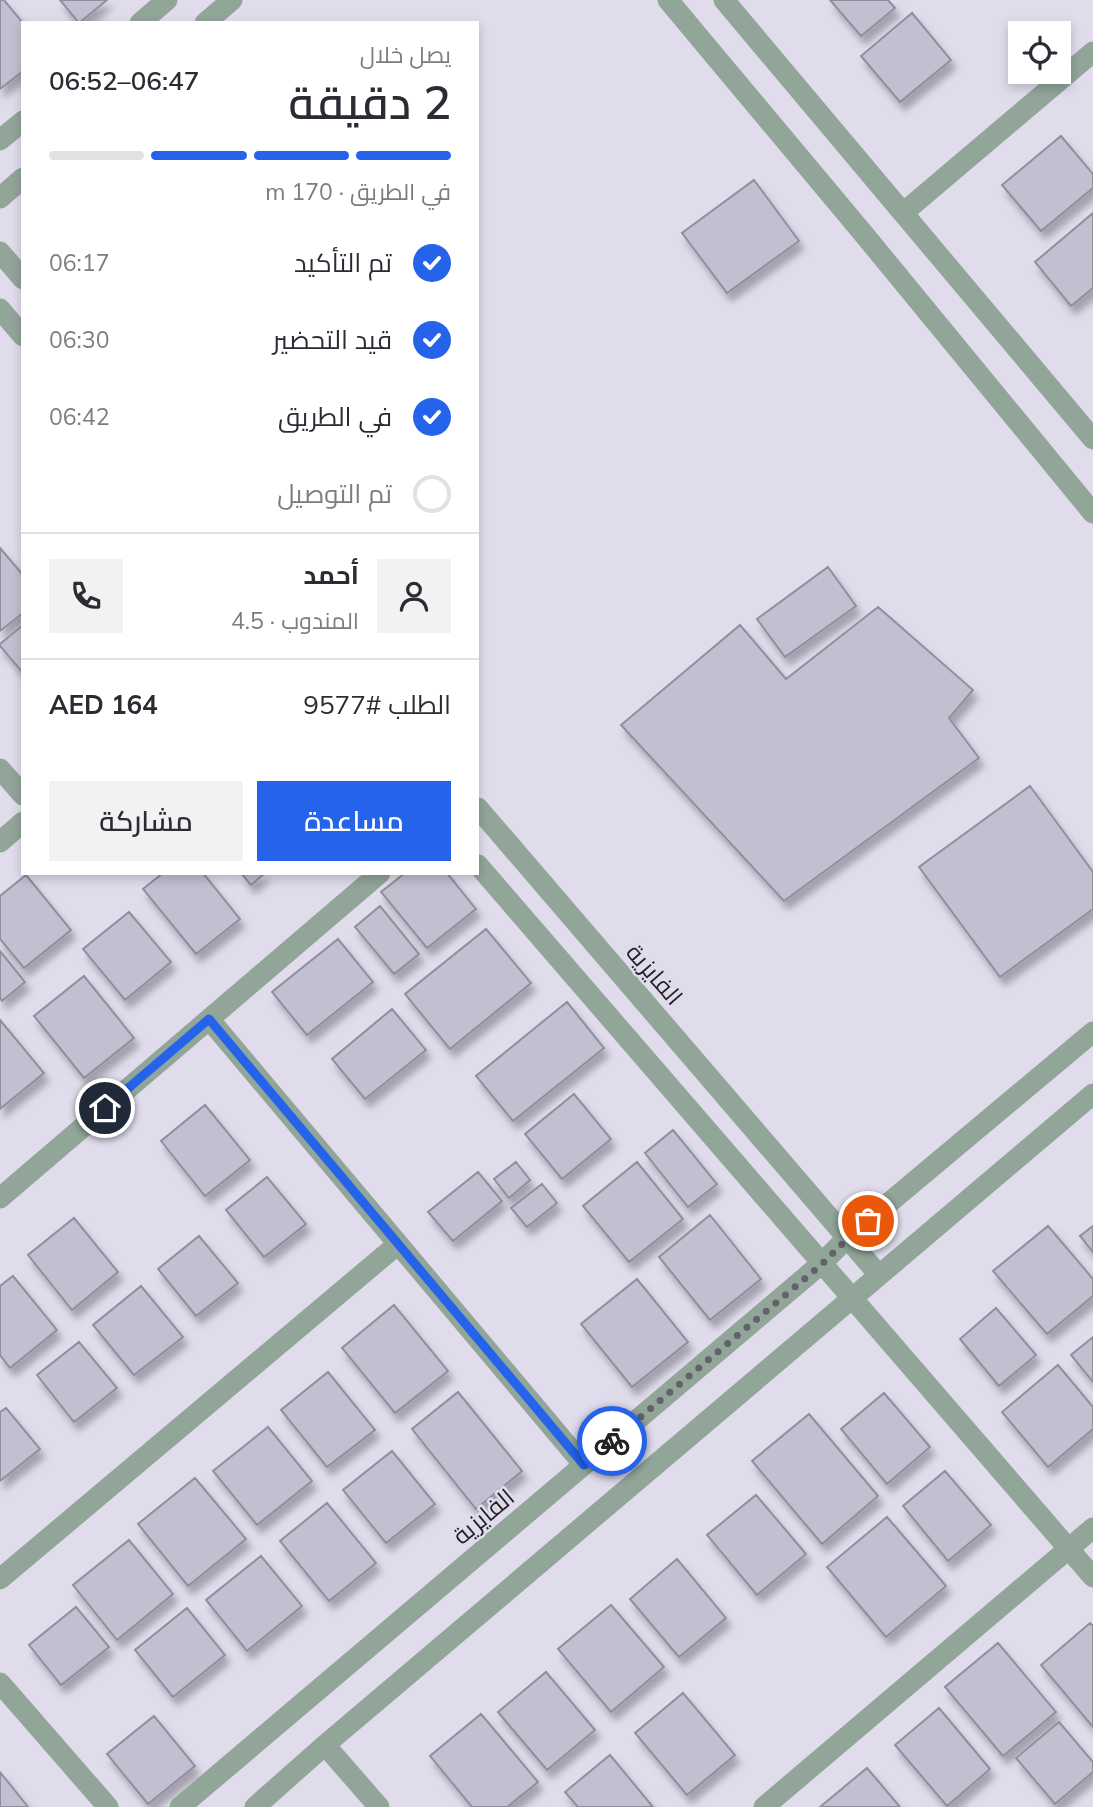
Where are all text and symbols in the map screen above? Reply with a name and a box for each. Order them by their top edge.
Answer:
map controls [1008,21,1071,84]
button: locate [1008,21,1071,84]
text: يصل خلال [360,40,451,69]
text: 06:47–06:52 [49,64,199,97]
text: 2 دقيقة [289,73,451,131]
text: في الطريق · 170 m [265,177,451,206]
icon: check [413,244,451,282]
text: تم التأكيد [294,246,392,279]
text: 06:17 [49,248,109,277]
icon: check [413,321,451,359]
text: قيد التحضير [273,323,392,356]
text: 06:30 [49,325,109,354]
icon: check [413,398,451,436]
text: في الطريق [278,400,392,433]
text: 06:42 [49,402,109,431]
text: تم التوصيل [277,477,392,510]
text: أحمد [303,558,359,591]
button: phone [49,559,123,633]
button: person [377,559,451,633]
text: المندوب · 4.5 [231,606,359,635]
text: AED 164 [49,688,158,721]
text: الطلب #9577 [303,688,451,721]
button: مشاركة [49,781,243,861]
button: مساعدة [257,781,451,861]
street label: الفايزية [620,937,690,1011]
pin [75,1078,135,1138]
icon: home [86,1089,124,1127]
pin [838,1191,898,1251]
icon: bag [849,1202,887,1240]
courier [577,1406,647,1476]
icon: bike [593,1422,631,1460]
street label: الفايزية [446,1482,520,1550]

